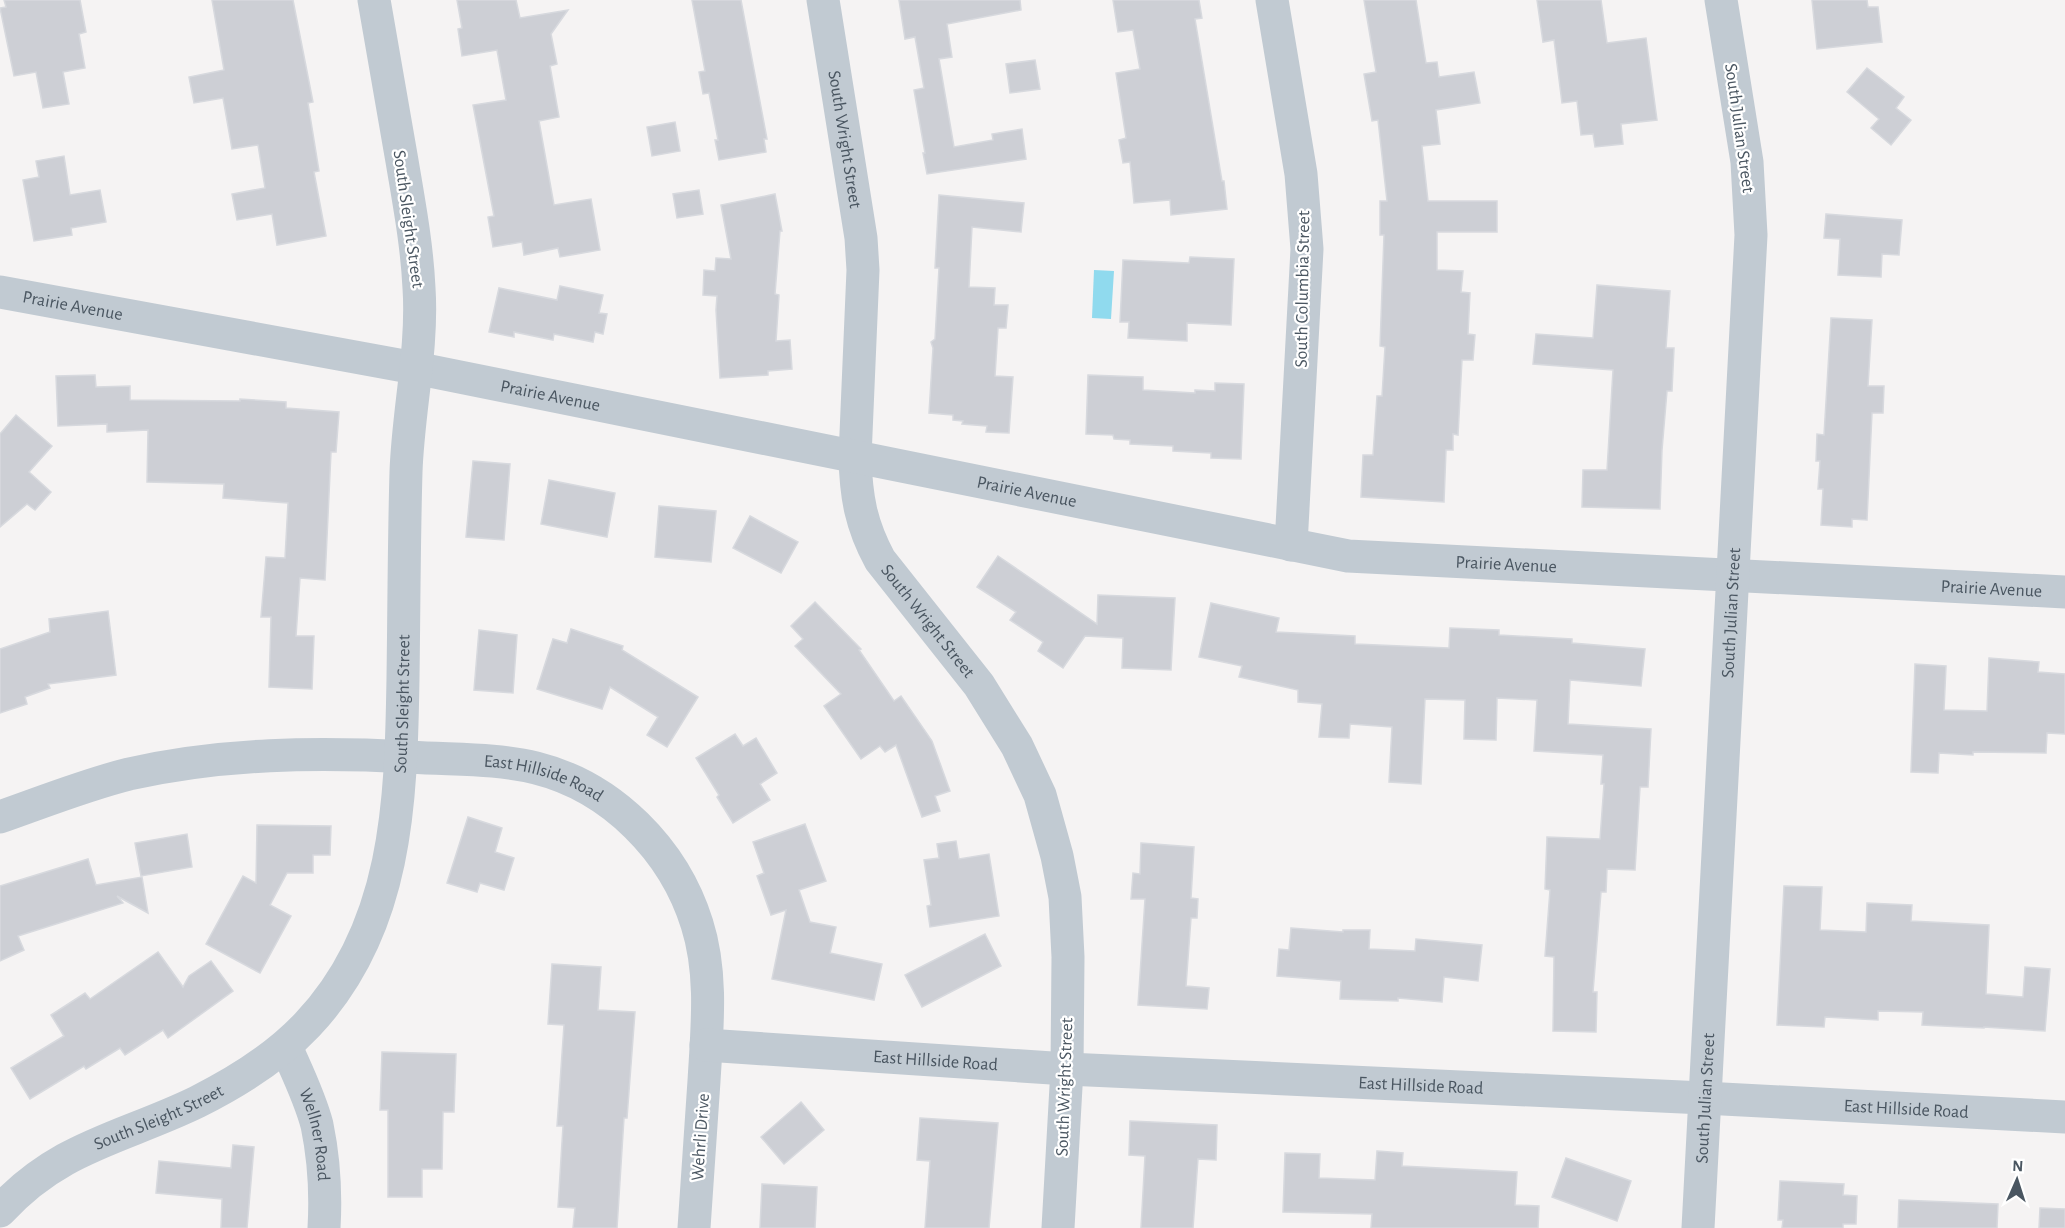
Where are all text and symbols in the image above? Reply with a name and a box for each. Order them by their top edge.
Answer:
street label: South Julian Street [1721,62,1757,194]
street label: South Wright Street [824,69,864,210]
street label: South Sleight Street [389,149,427,289]
street label: South Columbia Street [1293,210,1313,368]
street label: Prairie Avenue [21,288,124,324]
street label: Prairie Avenue [499,377,602,415]
street label: Prairie Avenue [975,473,1078,511]
street label: South Julian Street [1719,547,1744,679]
street label: Prairie Avenue [1455,553,1557,576]
street label: South Wright Street [877,561,978,682]
street label: Prairie Avenue [1940,578,2043,601]
street label: South Sleight Street [392,634,414,774]
street label: East Hillside Road [483,752,606,806]
street label: South Wright Street [1054,1017,1076,1157]
street label: South Julian Street [1693,1032,1718,1164]
street label: East Hillside Road [872,1048,998,1074]
street label: East Hillside Road [1358,1074,1484,1098]
street label: South Sleight Street [92,1082,227,1154]
street label: Wellner Road [295,1086,332,1182]
street label: Wehrli Drive [689,1093,713,1181]
street label: East Hillside Road [1843,1097,1969,1122]
north arrow [1987,1150,2047,1210]
text: N [2012,1158,2024,1174]

